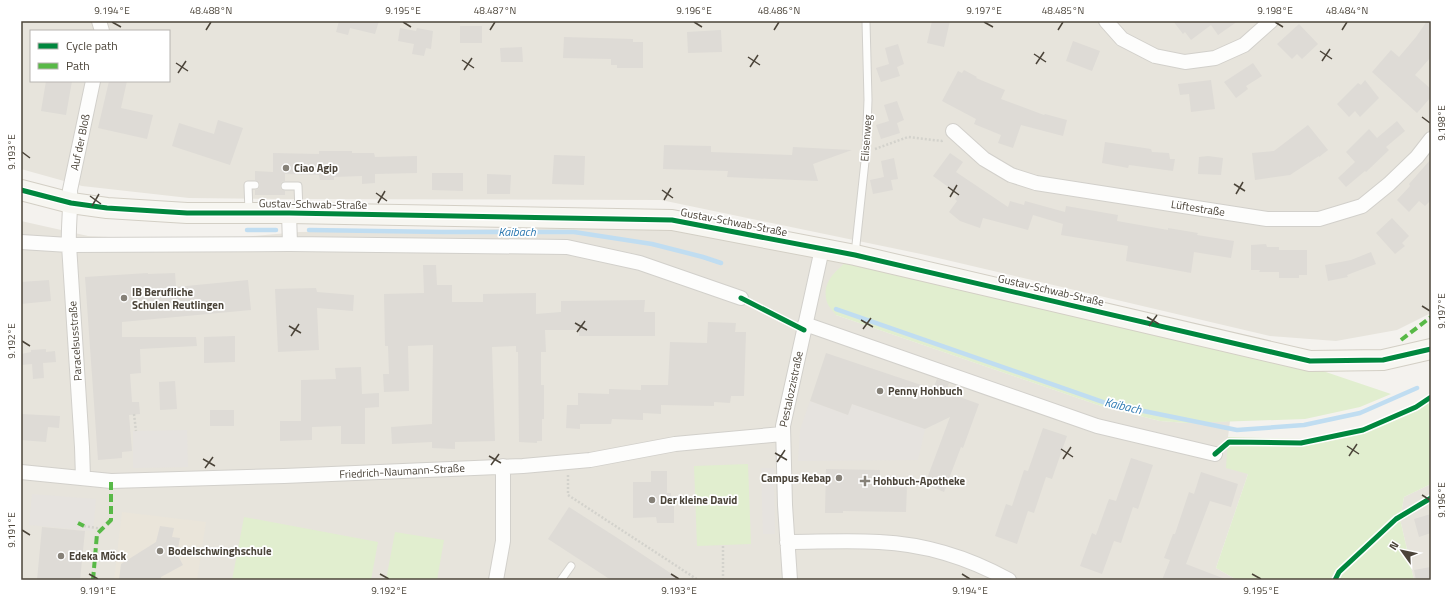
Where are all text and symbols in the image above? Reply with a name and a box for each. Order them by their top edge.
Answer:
text: 9.194°E [94,3,130,18]
text: 48.488°N [190,3,232,18]
text: 9.195°E [385,3,421,18]
text: 48.487°N [474,3,516,18]
text: 9.196°E [676,3,712,18]
text: 48.486°N [758,3,800,18]
text: 9.197°E [966,3,1002,18]
text: 48.485°N [1042,3,1084,18]
text: 9.198°E [1257,3,1293,18]
text: 48.484°N [1326,3,1368,18]
legend [30,30,170,82]
text: Cycle path [66,36,118,55]
text: Path [66,56,90,75]
text: 9.198°E [1434,105,1449,141]
street label: Auf der Bloß [66,112,94,172]
street label: Elisenweg [856,114,876,162]
text: 9.193°E [4,134,19,170]
place label: Ciao Agip [294,160,338,176]
marker: Ciao Agip [281,163,291,173]
street label: Gustav-Schwab-Straße [259,195,368,213]
street label: Lüftestraße [1170,196,1226,220]
street label: Gustav-Schwab-Straße [679,204,789,240]
water label: Kaibach [498,222,537,241]
street label: Gustav-Schwab-Straße [996,270,1106,310]
place label: IB Berufliche Schulen Reutlingen [132,284,224,313]
marker: IB Berufliche Schulen Reutlingen [119,293,129,303]
text: 9.197°E [1434,293,1449,329]
street label: Paracelsusstraße [64,300,86,382]
text: 9.192°E [4,323,19,359]
street label: Pestalozzistraße [775,349,807,429]
place label: Penny Hohbuch [888,383,963,399]
marker: Penny Hohbuch [875,386,885,396]
water label: Kaibach [1103,392,1144,419]
street label: Friedrich-Naumann-Straße [339,460,466,482]
place label: Campus Kebap [761,470,831,486]
marker: Campus Kebap [834,473,844,483]
place label: Hohbuch-Apotheke [873,473,966,489]
marker: Hohbuch-Apotheke [860,476,870,486]
text: 9.196°E [1434,482,1449,518]
place label: Der kleine David [660,492,737,508]
marker: Der kleine David [647,495,657,505]
text: 9.191°E [4,512,19,548]
north arrow [1382,531,1422,571]
text: N [1385,538,1402,553]
place label: Bodelschwinghschule [168,543,272,559]
marker: Bodelschwinghschule [155,546,165,556]
place label: Edeka Möck [69,548,127,564]
marker: Edeka Möck [56,551,66,561]
text: 9.191°E [80,583,116,598]
text: 9.192°E [371,583,407,598]
text: 9.193°E [661,583,697,598]
text: 9.194°E [952,583,988,598]
text: 9.195°E [1243,583,1279,598]

